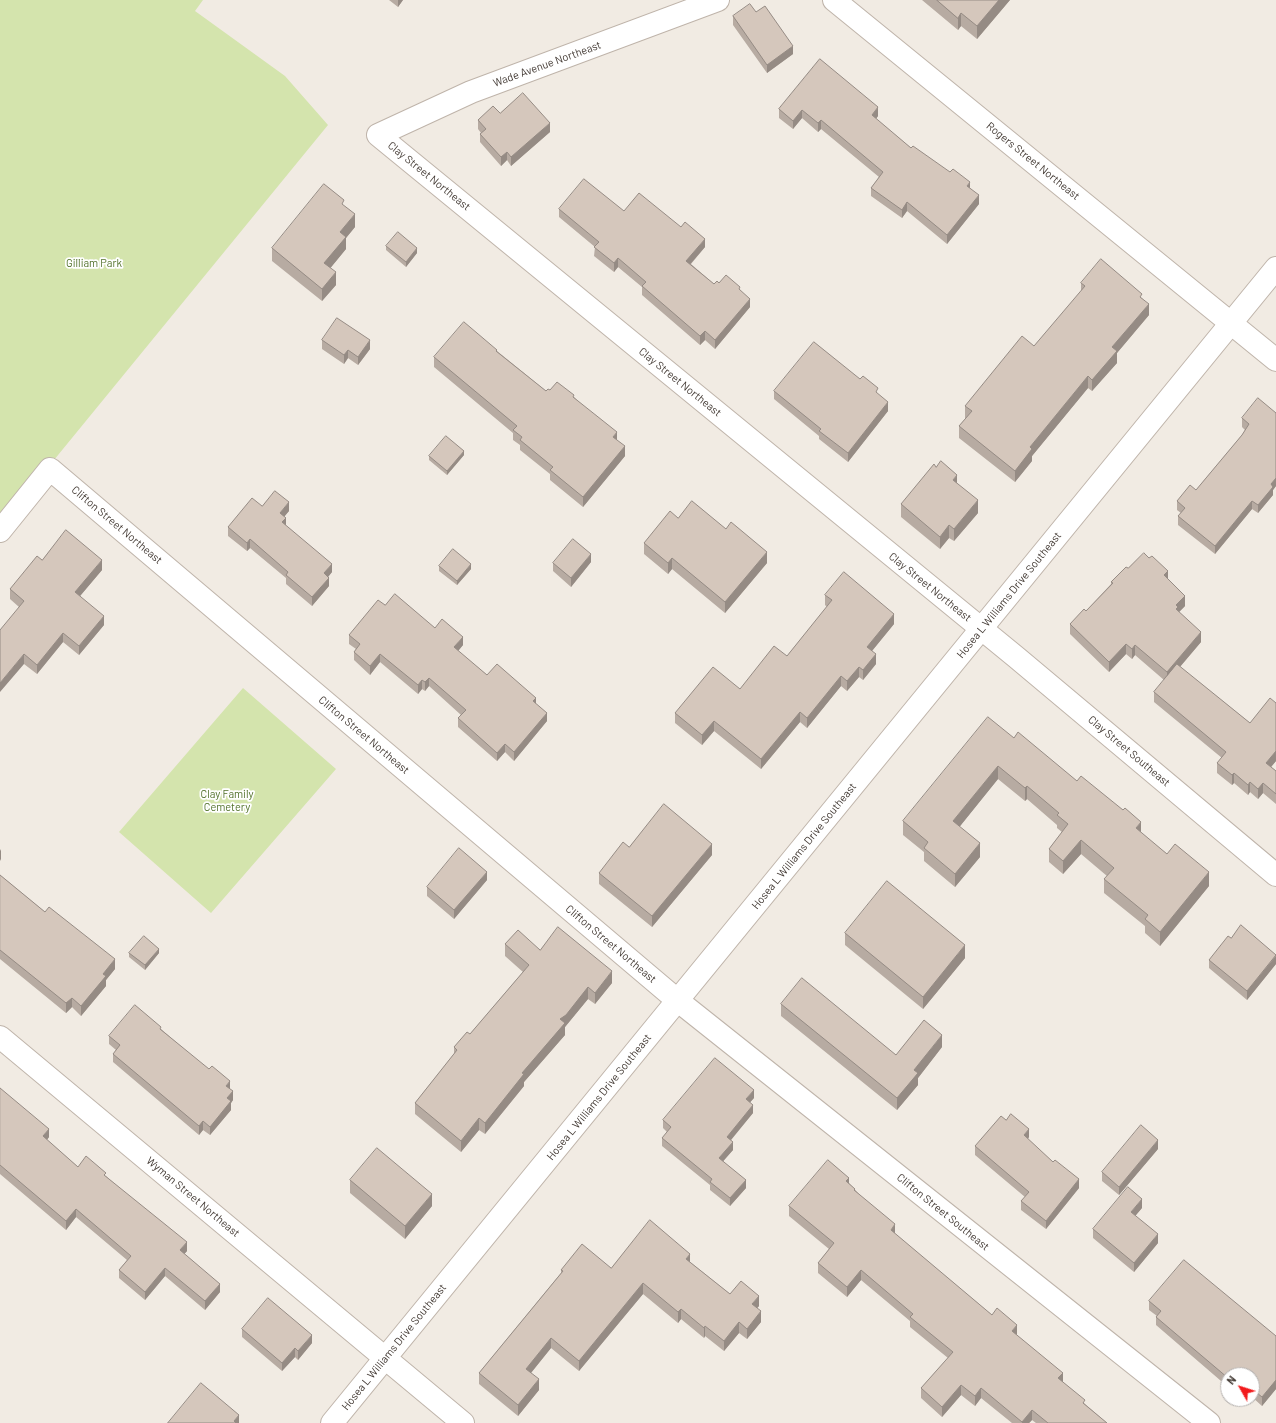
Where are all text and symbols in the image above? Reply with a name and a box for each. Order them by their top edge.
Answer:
street label: Wade Avenue Northeast [491,38,603,90]
street label: Rogers Street Northeast [984,119,1082,203]
street label: Clay Street Northeast [385,139,473,213]
park label: Gilliam Park [66,256,122,270]
street label: Clay Street Northeast [636,345,724,419]
street label: Clifton Street Northeast [69,483,165,567]
street label: Hosea L Williams Drive Southeast [954,529,1064,661]
street label: Clay Street Northeast [886,550,974,624]
street label: Clifton Street Northeast [316,693,412,777]
street label: Clay Street Southeast [1085,713,1173,789]
street label: Hosea L Williams Drive Southeast [749,780,859,912]
park label: Clay Family Cemetery [200,787,254,813]
street label: Clifton Street Northeast [563,902,659,986]
street label: Hosea L Williams Drive Southeast [544,1031,654,1163]
street label: Wyman Street Northeast [144,1154,242,1240]
street label: Clifton Street Southeast [894,1171,992,1253]
street label: Hosea L Williams Drive Southeast [339,1281,449,1413]
north arrow [1220,1367,1260,1407]
text: N [1224,1373,1238,1387]

